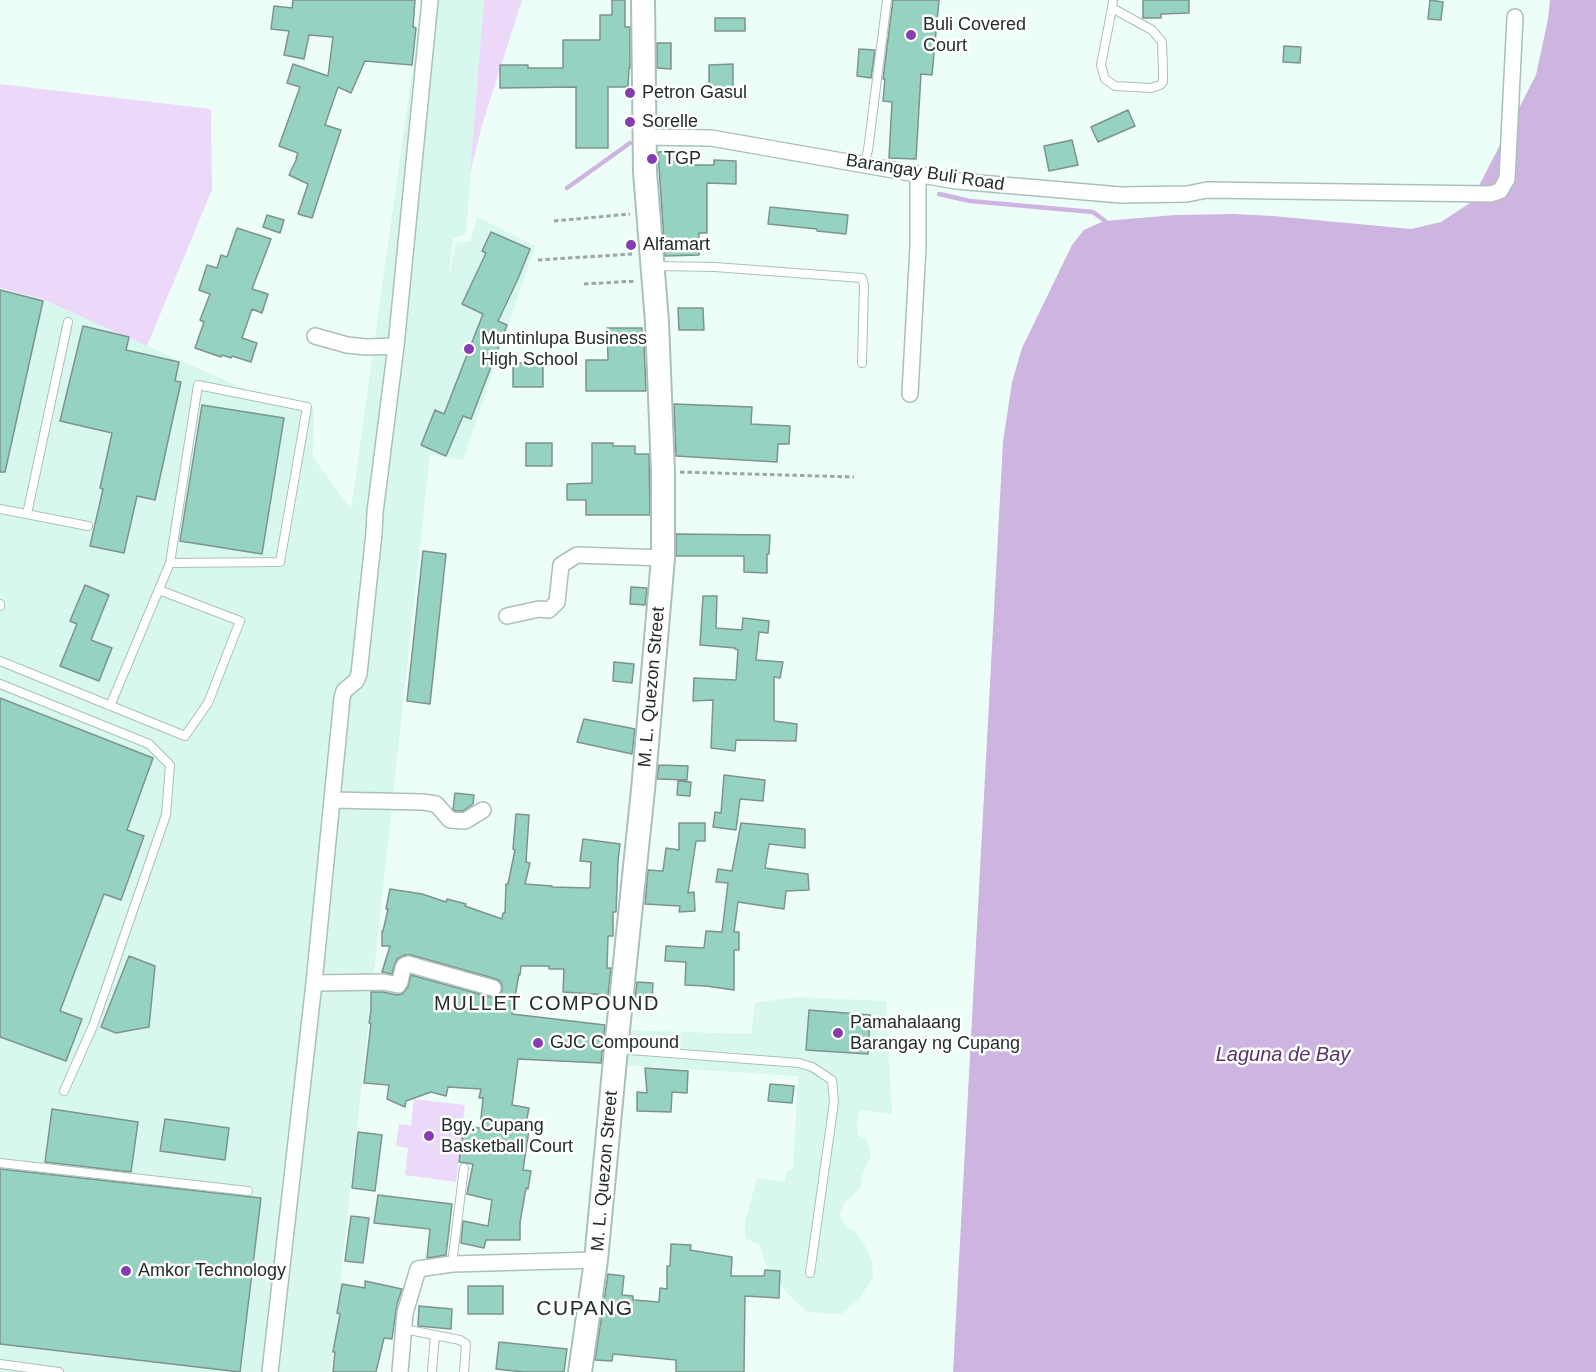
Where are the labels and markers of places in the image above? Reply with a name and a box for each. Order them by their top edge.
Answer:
place label: Buli Covered Court [923,14,1026,57]
marker: Buli Covered Court [904,28,918,42]
place label: Petron Gasul [642,82,747,104]
marker: Petron Gasul [623,86,637,100]
place label: Sorelle [642,111,698,133]
marker: Sorelle [623,115,637,129]
place label: TGP [664,148,701,170]
marker: TGP [645,152,659,166]
place label: Alfamart [643,234,710,256]
marker: Alfamart [624,238,638,252]
place label: Muntinlupa Business High School [481,328,647,370]
marker: Muntinlupa Business High School [462,342,476,356]
place label: Pamahalaang Barangay ng Cupang [850,1012,1020,1054]
marker: Pamahalaang Barangay ng Cupang [831,1026,845,1040]
place label: GJC Compound [550,1032,679,1054]
marker: GJC Compound [531,1036,545,1050]
place label: Bgy. Cupang Basketball Court [441,1115,573,1158]
marker: Bgy. Cupang Basketball Court [422,1129,436,1143]
place label: Amkor Technology [138,1260,286,1282]
marker: Amkor Technology [119,1264,133,1278]

